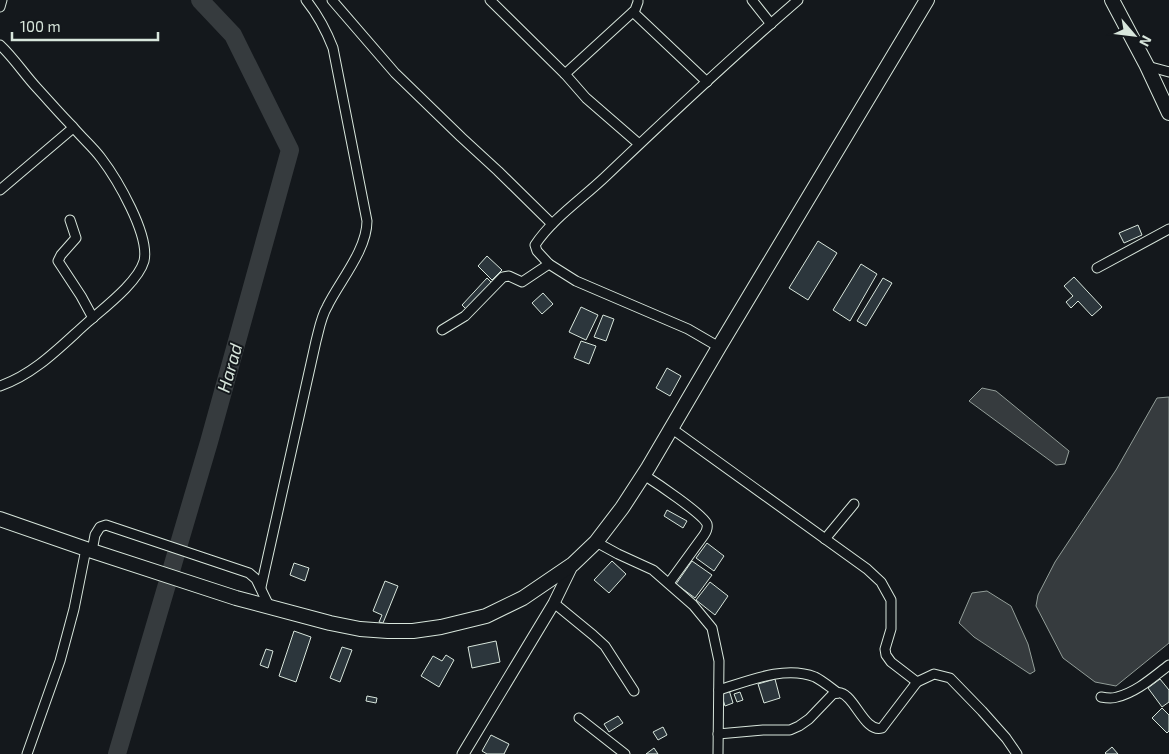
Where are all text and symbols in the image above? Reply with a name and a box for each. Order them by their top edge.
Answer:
scale bar [12,10,159,42]
north arrow [1109,10,1159,60]
text: 100 m [20,17,61,35]
text: N [1136,33,1156,50]
water label: Harad [212,341,246,395]

